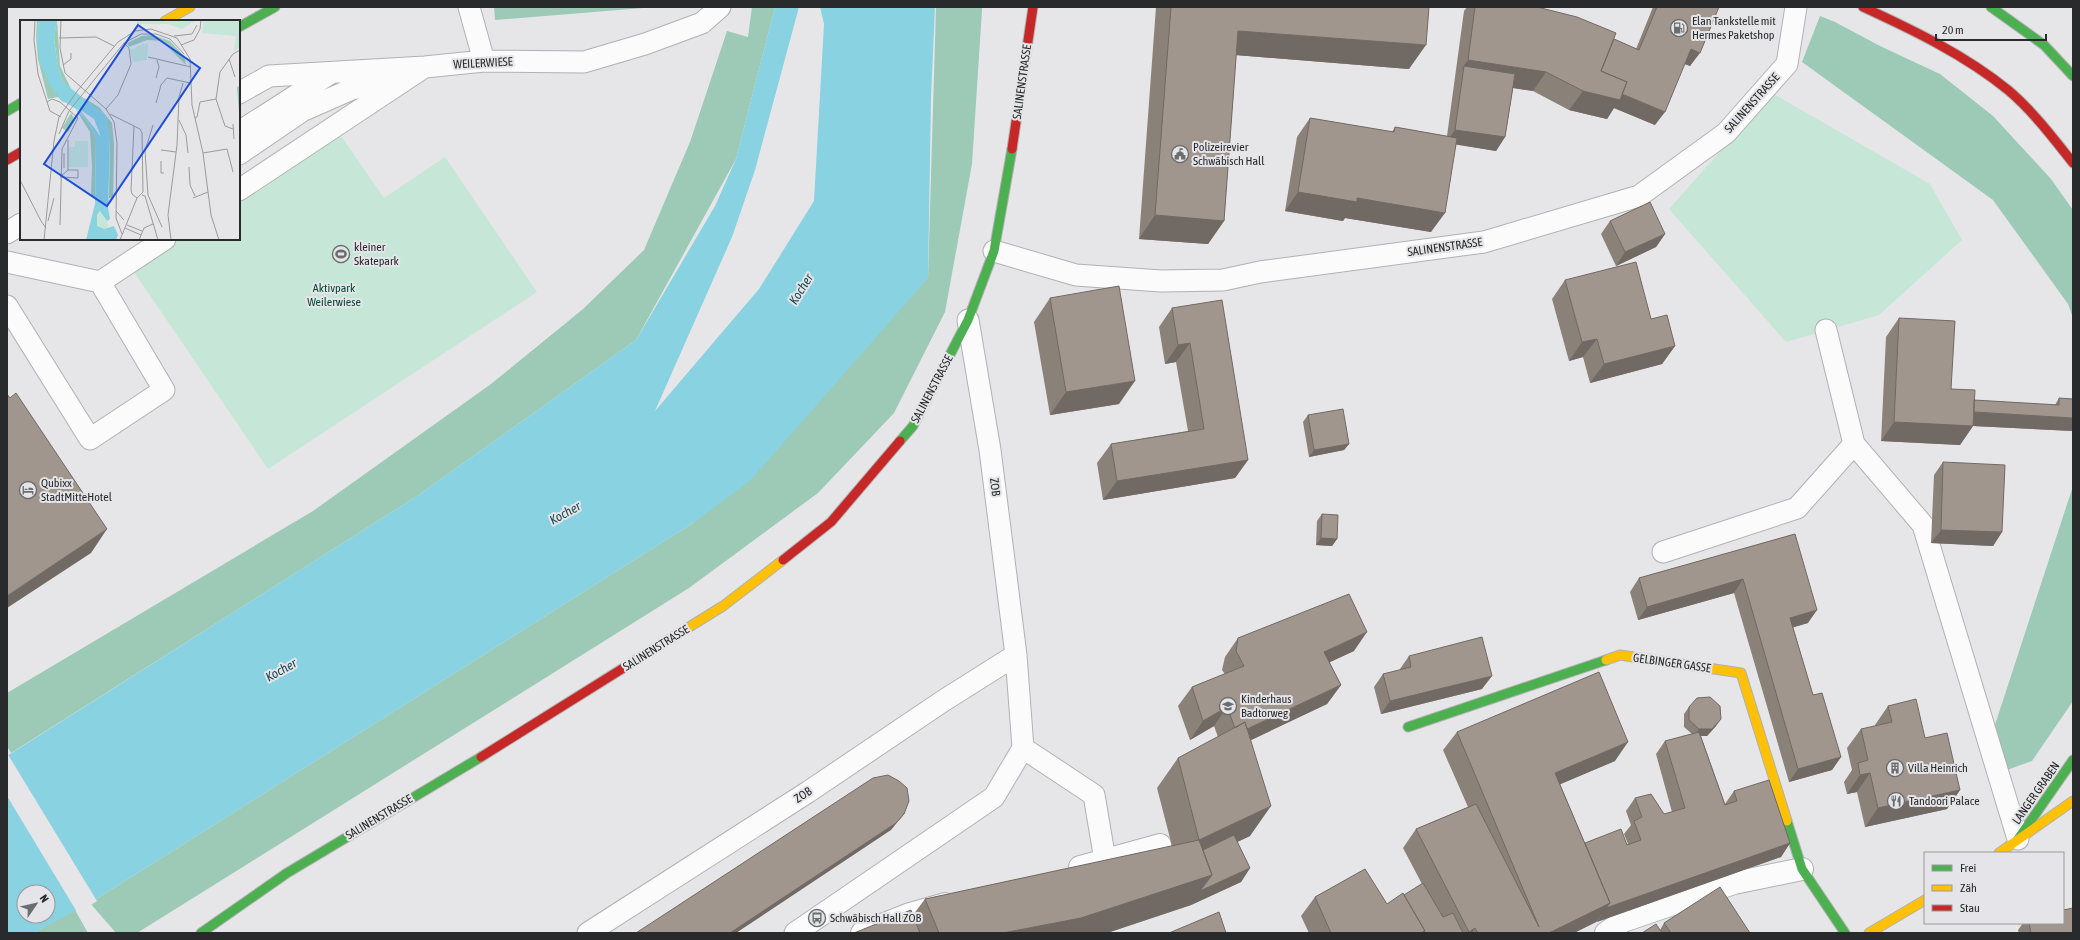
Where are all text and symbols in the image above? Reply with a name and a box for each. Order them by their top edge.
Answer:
place label: Elan Tankstelle mit Hermes Paketshop [1692,14,1776,42]
scale bar [1936,16,2046,42]
fuel station icon: Elan Tankstelle mit Hermes Paketshop [1669,18,1689,38]
inset map [20,20,240,240]
text: 20 m [1942,23,1964,37]
street label: SALINENSTRASSE [1010,44,1034,120]
street label: WEILERWIESE [453,54,513,72]
street label: SALINENSTRASSE [1722,70,1782,136]
place label: Polizeirevier Schwäbisch Hall [1193,140,1265,168]
public building icon: Polizeirevier Schwäbisch Hall [1170,144,1190,164]
street label: SALINENSTRASSE [1407,235,1483,259]
place label: kleiner Skatepark [354,240,399,268]
sports icon: kleiner Skatepark [331,244,351,264]
water label: Kocher [786,270,817,307]
park label: Aktivpark Weilerwiese [307,281,361,309]
street label: SALINENSTRASSE [908,352,956,426]
place label: Qubixx StadtMitteHotel [41,476,113,504]
street label: ZOB [987,477,1003,497]
hotel icon: Qubixx StadtMitteHotel [18,480,38,500]
water label: Kocher [547,498,584,528]
street label: SALINENSTRASSE [620,622,692,674]
street label: GELBINGER GASSE [1632,651,1712,675]
water label: Kocher [263,655,300,685]
place label: Kinderhaus Badtorweg [1241,692,1292,720]
school or university icon: Kinderhaus Badtorweg [1218,696,1238,716]
building icon: Villa Heinrich [1885,758,1905,778]
street label: LANGER GRABEN [2009,759,2063,827]
place label: Villa Heinrich [1908,761,1968,775]
street label: ZOB [792,784,815,806]
restaurant icon: Tandoori Palace [1886,791,1906,811]
street label: SALINENSTRASSE [343,792,415,842]
place label: Tandoori Palace [1909,794,1980,808]
legend [1924,852,2064,924]
text: Frei [1960,861,1976,875]
text: Zäh [1960,881,1977,895]
north arrow [16,884,56,924]
text: N [37,892,51,904]
text: Stau [1960,901,1980,915]
bus stop icon: Schwäbisch Hall ZOB [807,908,827,928]
place label: Schwäbisch Hall ZOB [830,911,921,925]

